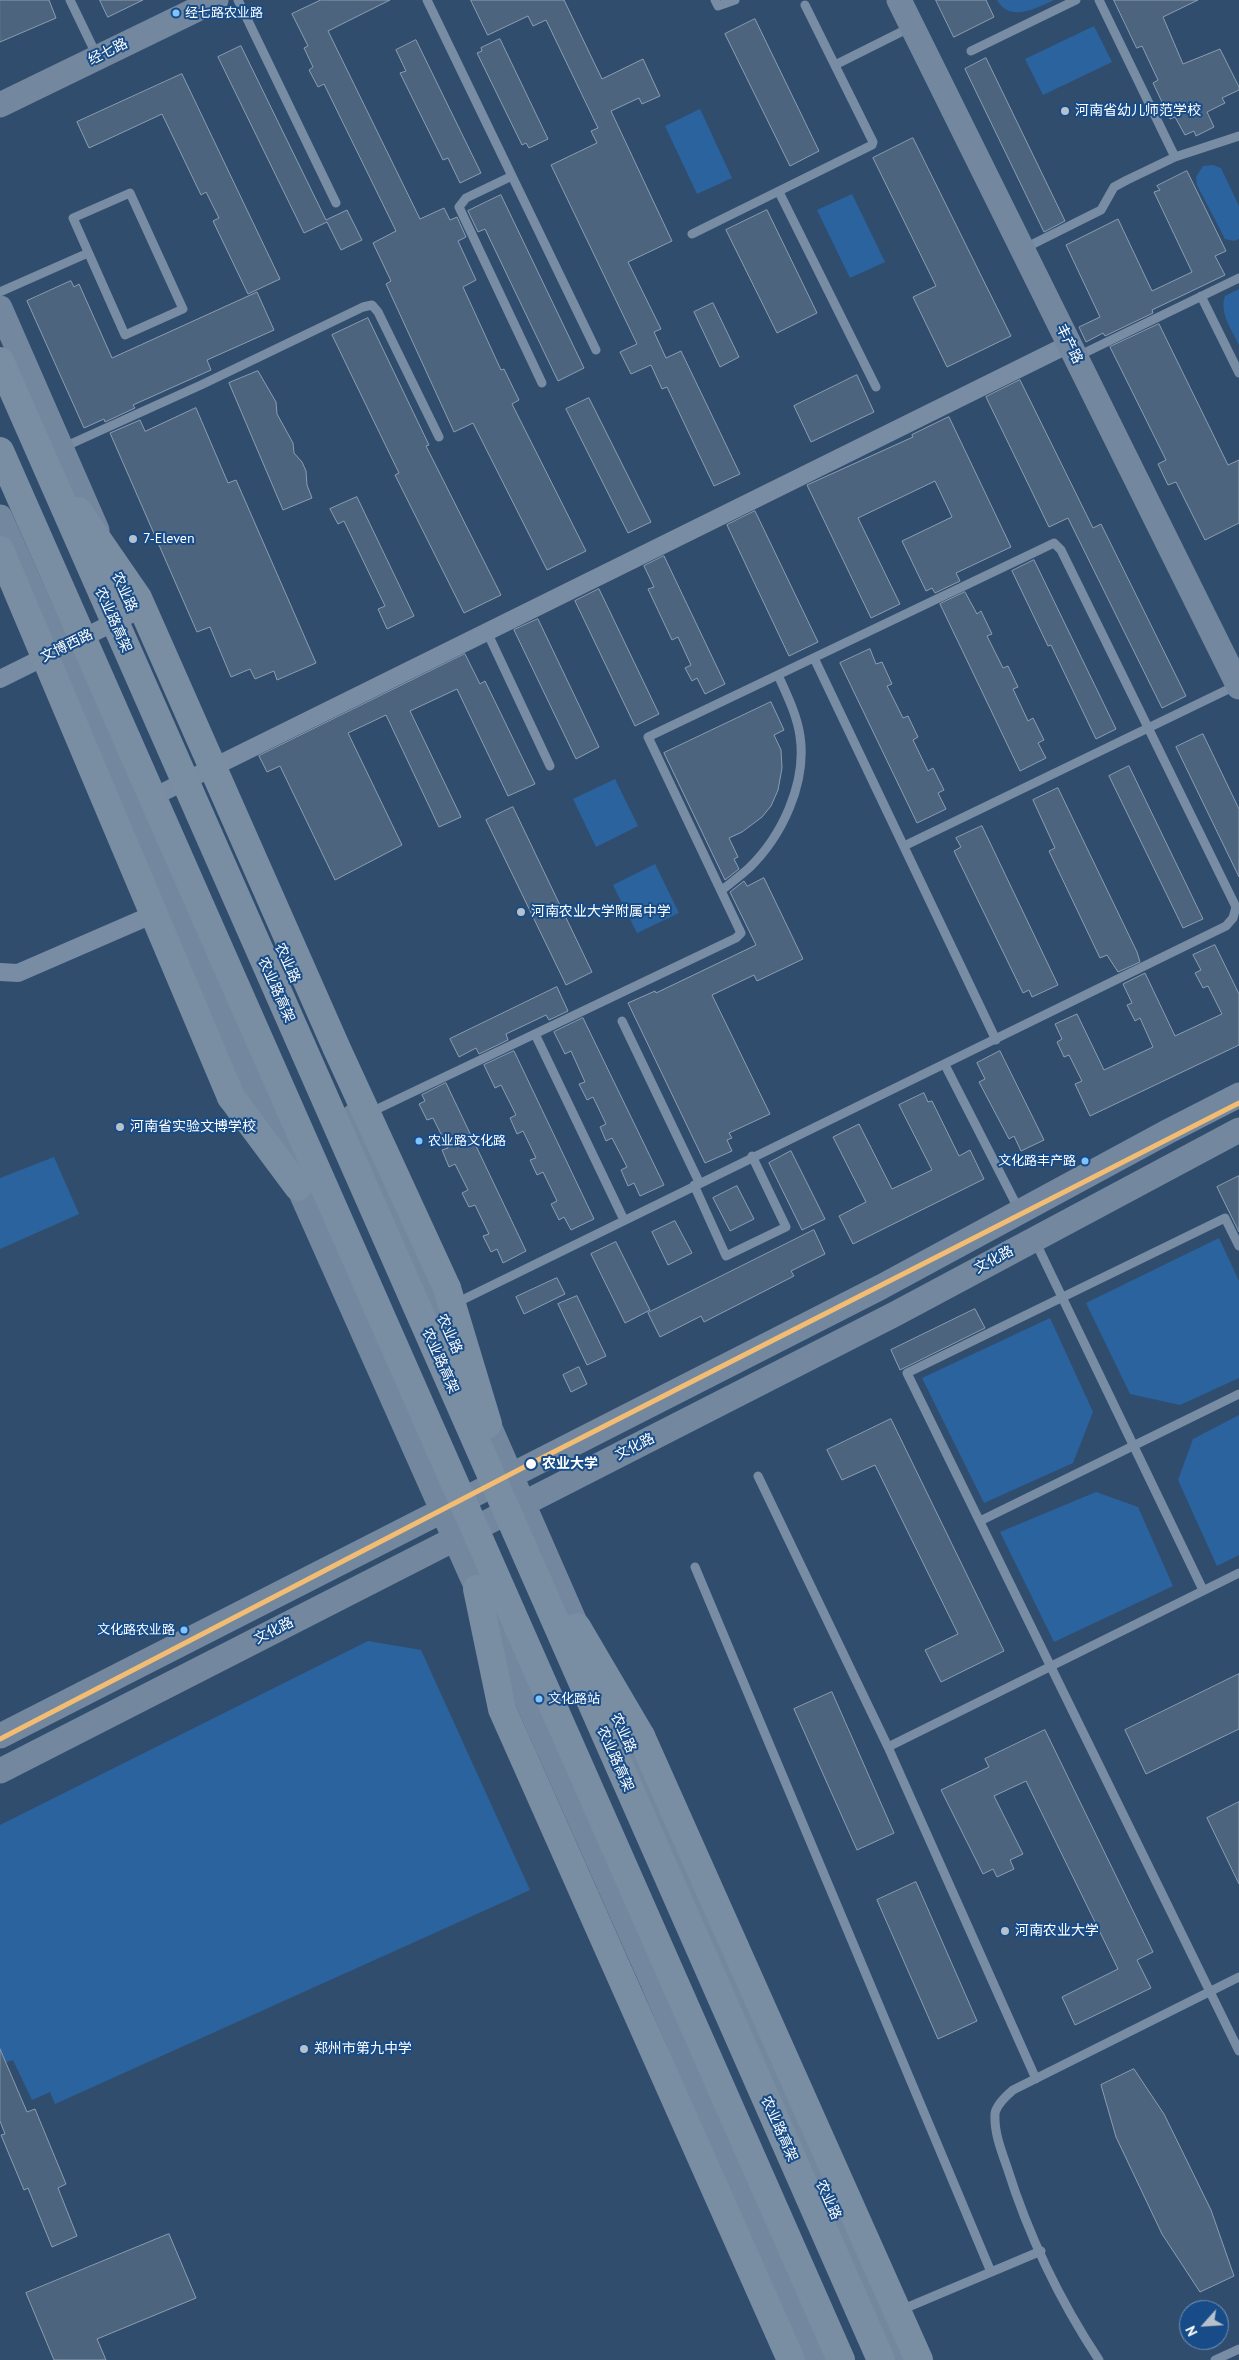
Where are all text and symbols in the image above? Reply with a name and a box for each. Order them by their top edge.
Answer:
place label: 经七路农业路 [185,5,263,21]
marker: 经七路农业路 [171,8,181,18]
street label: 经七路 [85,35,131,69]
place label: 河南省幼儿师范学校 [1075,103,1201,119]
marker: 河南省幼儿师范学校 [1059,105,1071,117]
street label: 丰产路 [1052,321,1086,367]
place label: 7-Eleven [143,531,195,547]
marker: 7-Eleven [127,533,139,545]
street label: 农业路 [108,569,140,615]
street label: 农业路高架 [91,585,135,655]
street label: 文博西路 [38,626,96,666]
place label: 河南农业大学附属中学 [531,904,671,920]
marker: 河南农业大学附属中学 [515,906,527,918]
street label: 农业路 [271,940,303,986]
street label: 农业路高架 [254,955,298,1025]
place label: 河南省实验文博学校 [130,1119,256,1135]
marker: 河南省实验文博学校 [114,1121,126,1133]
place label: 农业路文化路 [428,1133,506,1149]
marker: 农业路文化路 [414,1136,424,1146]
place label: 文化路丰产路 [998,1153,1076,1169]
marker: 文化路丰产路 [1080,1156,1090,1166]
street label: 文化路 [972,1243,1016,1277]
street label: 农业路 [433,1311,465,1357]
street label: 农业路高架 [418,1326,462,1396]
street label: 文化路 [612,1430,658,1464]
place label: 农业大学 [542,1456,598,1472]
marker: 农业大学 [524,1457,538,1471]
street label: 文化路 [251,1614,297,1648]
place label: 文化路农业路 [97,1622,175,1638]
marker: 文化路农业路 [179,1625,189,1635]
place label: 文化路站 [548,1691,600,1707]
marker: 文化路站 [534,1694,544,1704]
street label: 农业路 [607,1710,639,1756]
street label: 农业路高架 [593,1724,637,1794]
place label: 河南农业大学 [1015,1923,1099,1939]
marker: 河南农业大学 [999,1925,1011,1937]
place label: 郑州市第九中学 [314,2041,412,2057]
marker: 郑州市第九中学 [298,2043,310,2055]
street label: 农业路高架 [757,2094,801,2164]
street label: 农业路 [812,2177,844,2223]
north arrow [1179,2300,1229,2350]
text: N [1181,2323,1202,2339]

